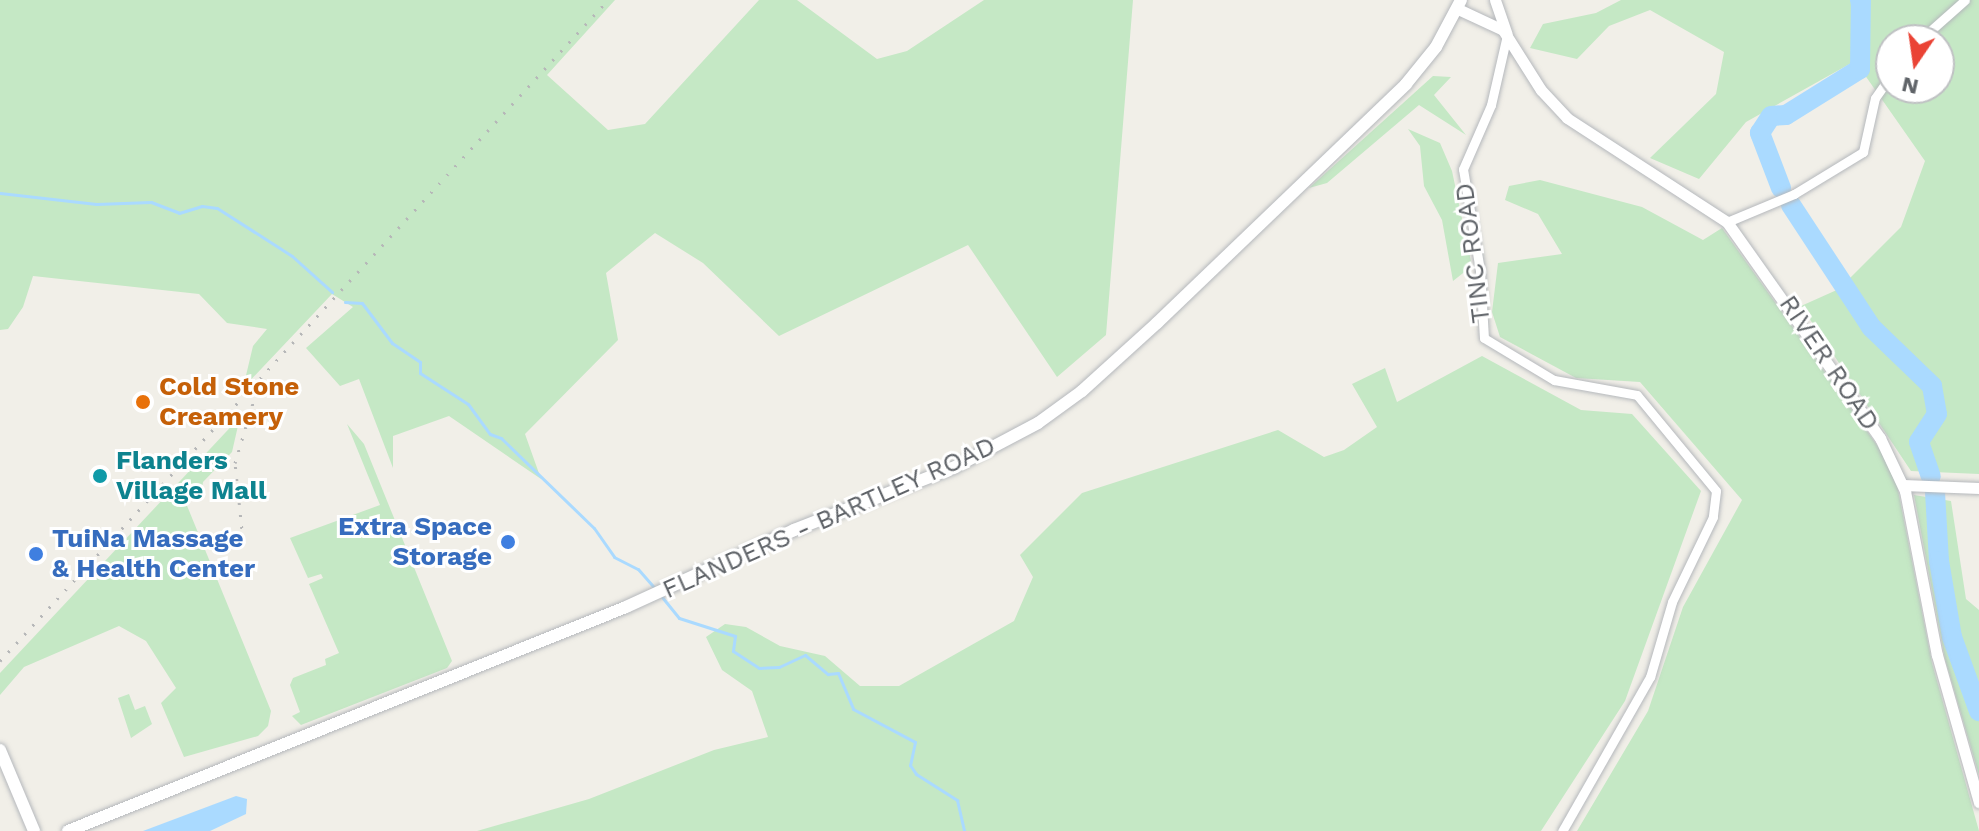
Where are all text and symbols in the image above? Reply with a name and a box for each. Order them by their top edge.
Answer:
north arrow [1875,24,1955,104]
text: N [1899,72,1921,100]
street label: TINC ROAD [1449,181,1497,325]
street label: RIVER ROAD [1772,289,1886,437]
place label: Cold Stone Creamery [159,371,299,432]
marker: Cold Stone Creamery [134,393,152,411]
street label: FLANDERS - BARTLEY ROAD [657,430,1001,606]
place label: Flanders Village Mall [116,445,266,506]
marker: Flanders Village Mall [91,467,109,485]
place label: Extra Space Storage [338,511,492,572]
place label: TuiNa Massage & Health Center [52,523,255,584]
marker: Extra Space Storage [499,533,517,551]
marker: TuiNa Massage & Health Center [27,545,45,563]

